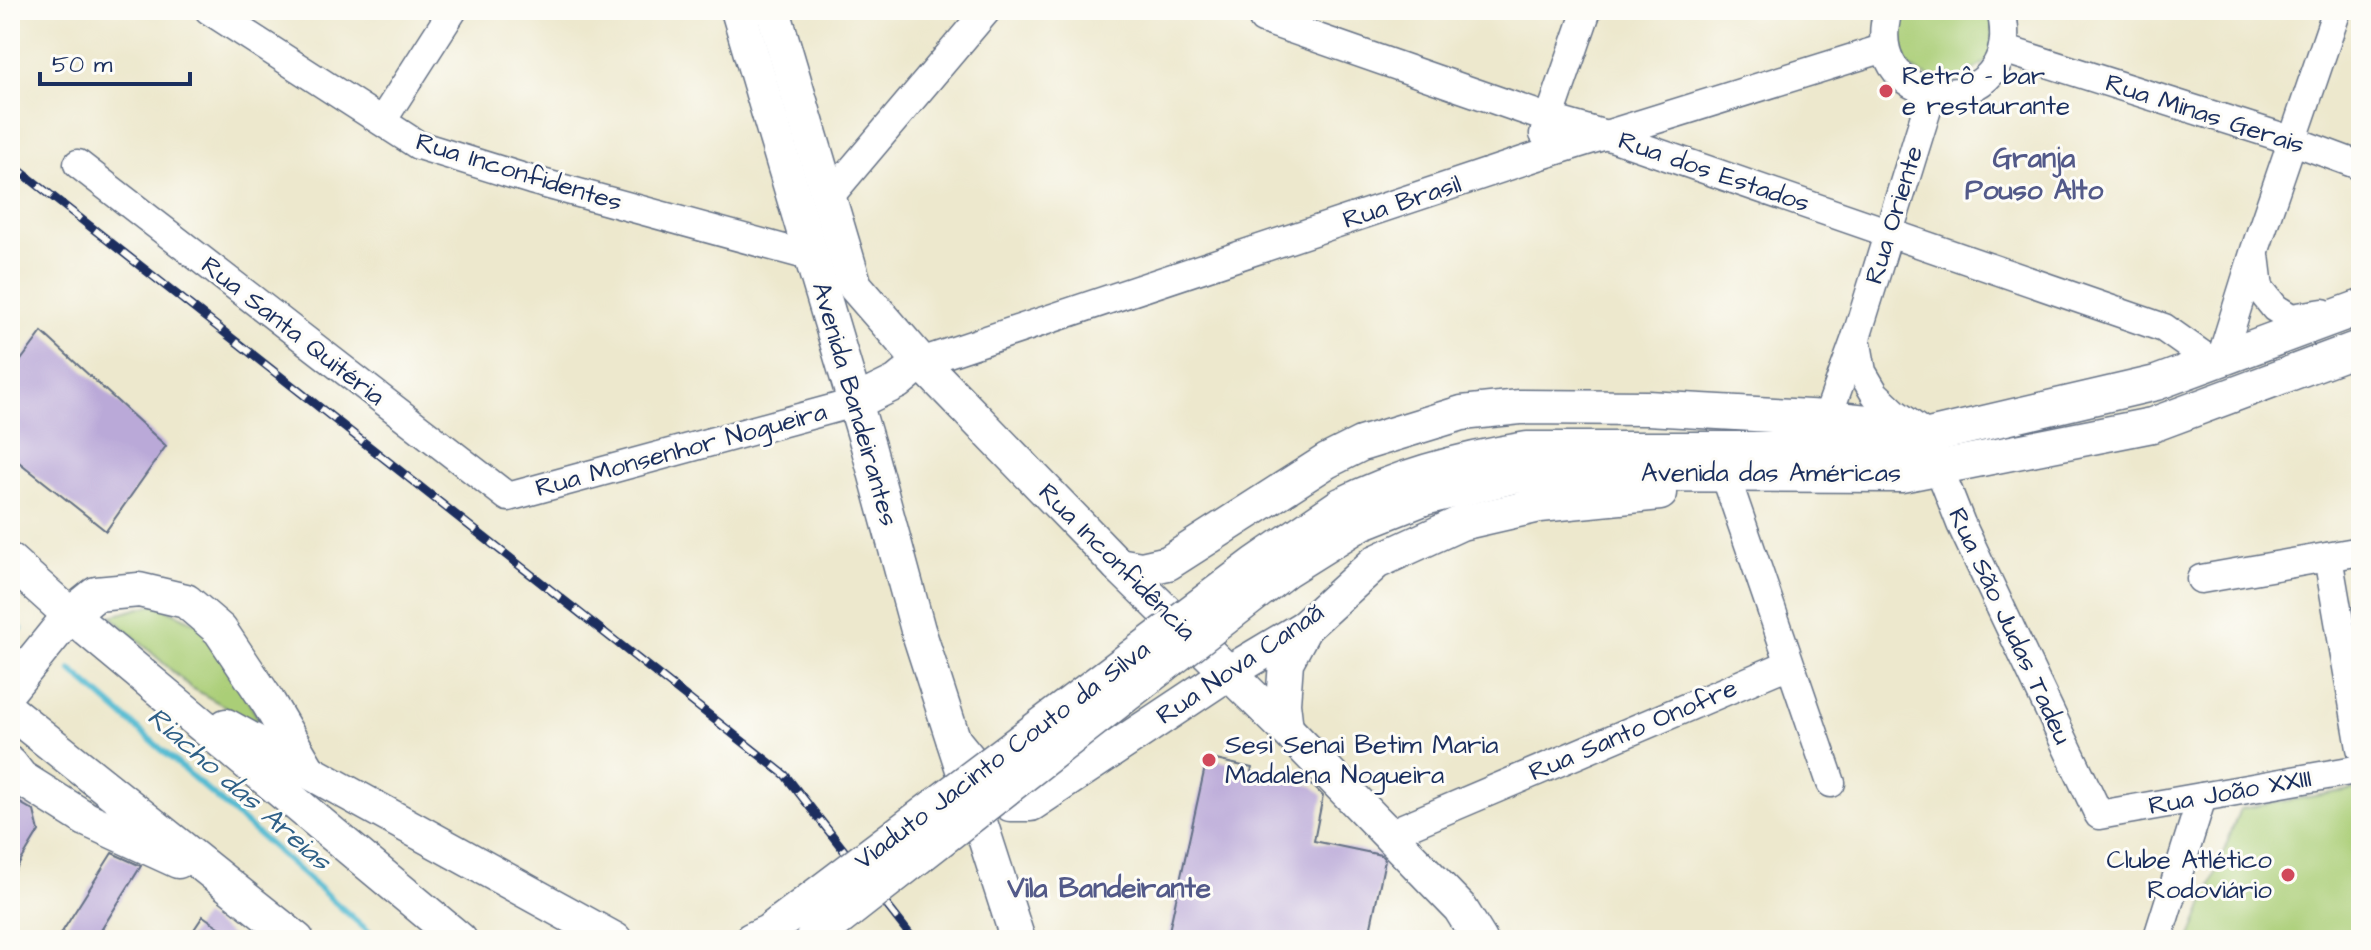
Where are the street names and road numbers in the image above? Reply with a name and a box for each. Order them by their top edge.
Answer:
street label: Rua Minas Gerais [2101,65,2309,163]
street label: Rua dos Estados [1614,122,1814,222]
street label: Rua Inconfidentes [412,124,626,220]
street label: Rua Oriente [1856,141,1932,289]
street label: Rua Brasil [1338,166,1466,238]
street label: Rua Santa Quitéria [194,248,392,414]
street label: Avenida Bandeirantes [803,278,907,530]
street label: Rua Monsenhor Nogueira [531,394,831,508]
street label: Avenida das Américas [1641,455,1901,491]
street label: Rua Inconfidência [1030,475,1204,649]
street label: Rua São Judas Tadeu [1939,502,2081,750]
street label: Rua Nova Canaã [1149,595,1331,733]
street label: Viaduto Jacinto Couto da Silva [847,632,1157,878]
street label: Rua Santo Onofre [1523,670,1743,790]
street label: Rua João XXIII [2146,760,2314,824]

